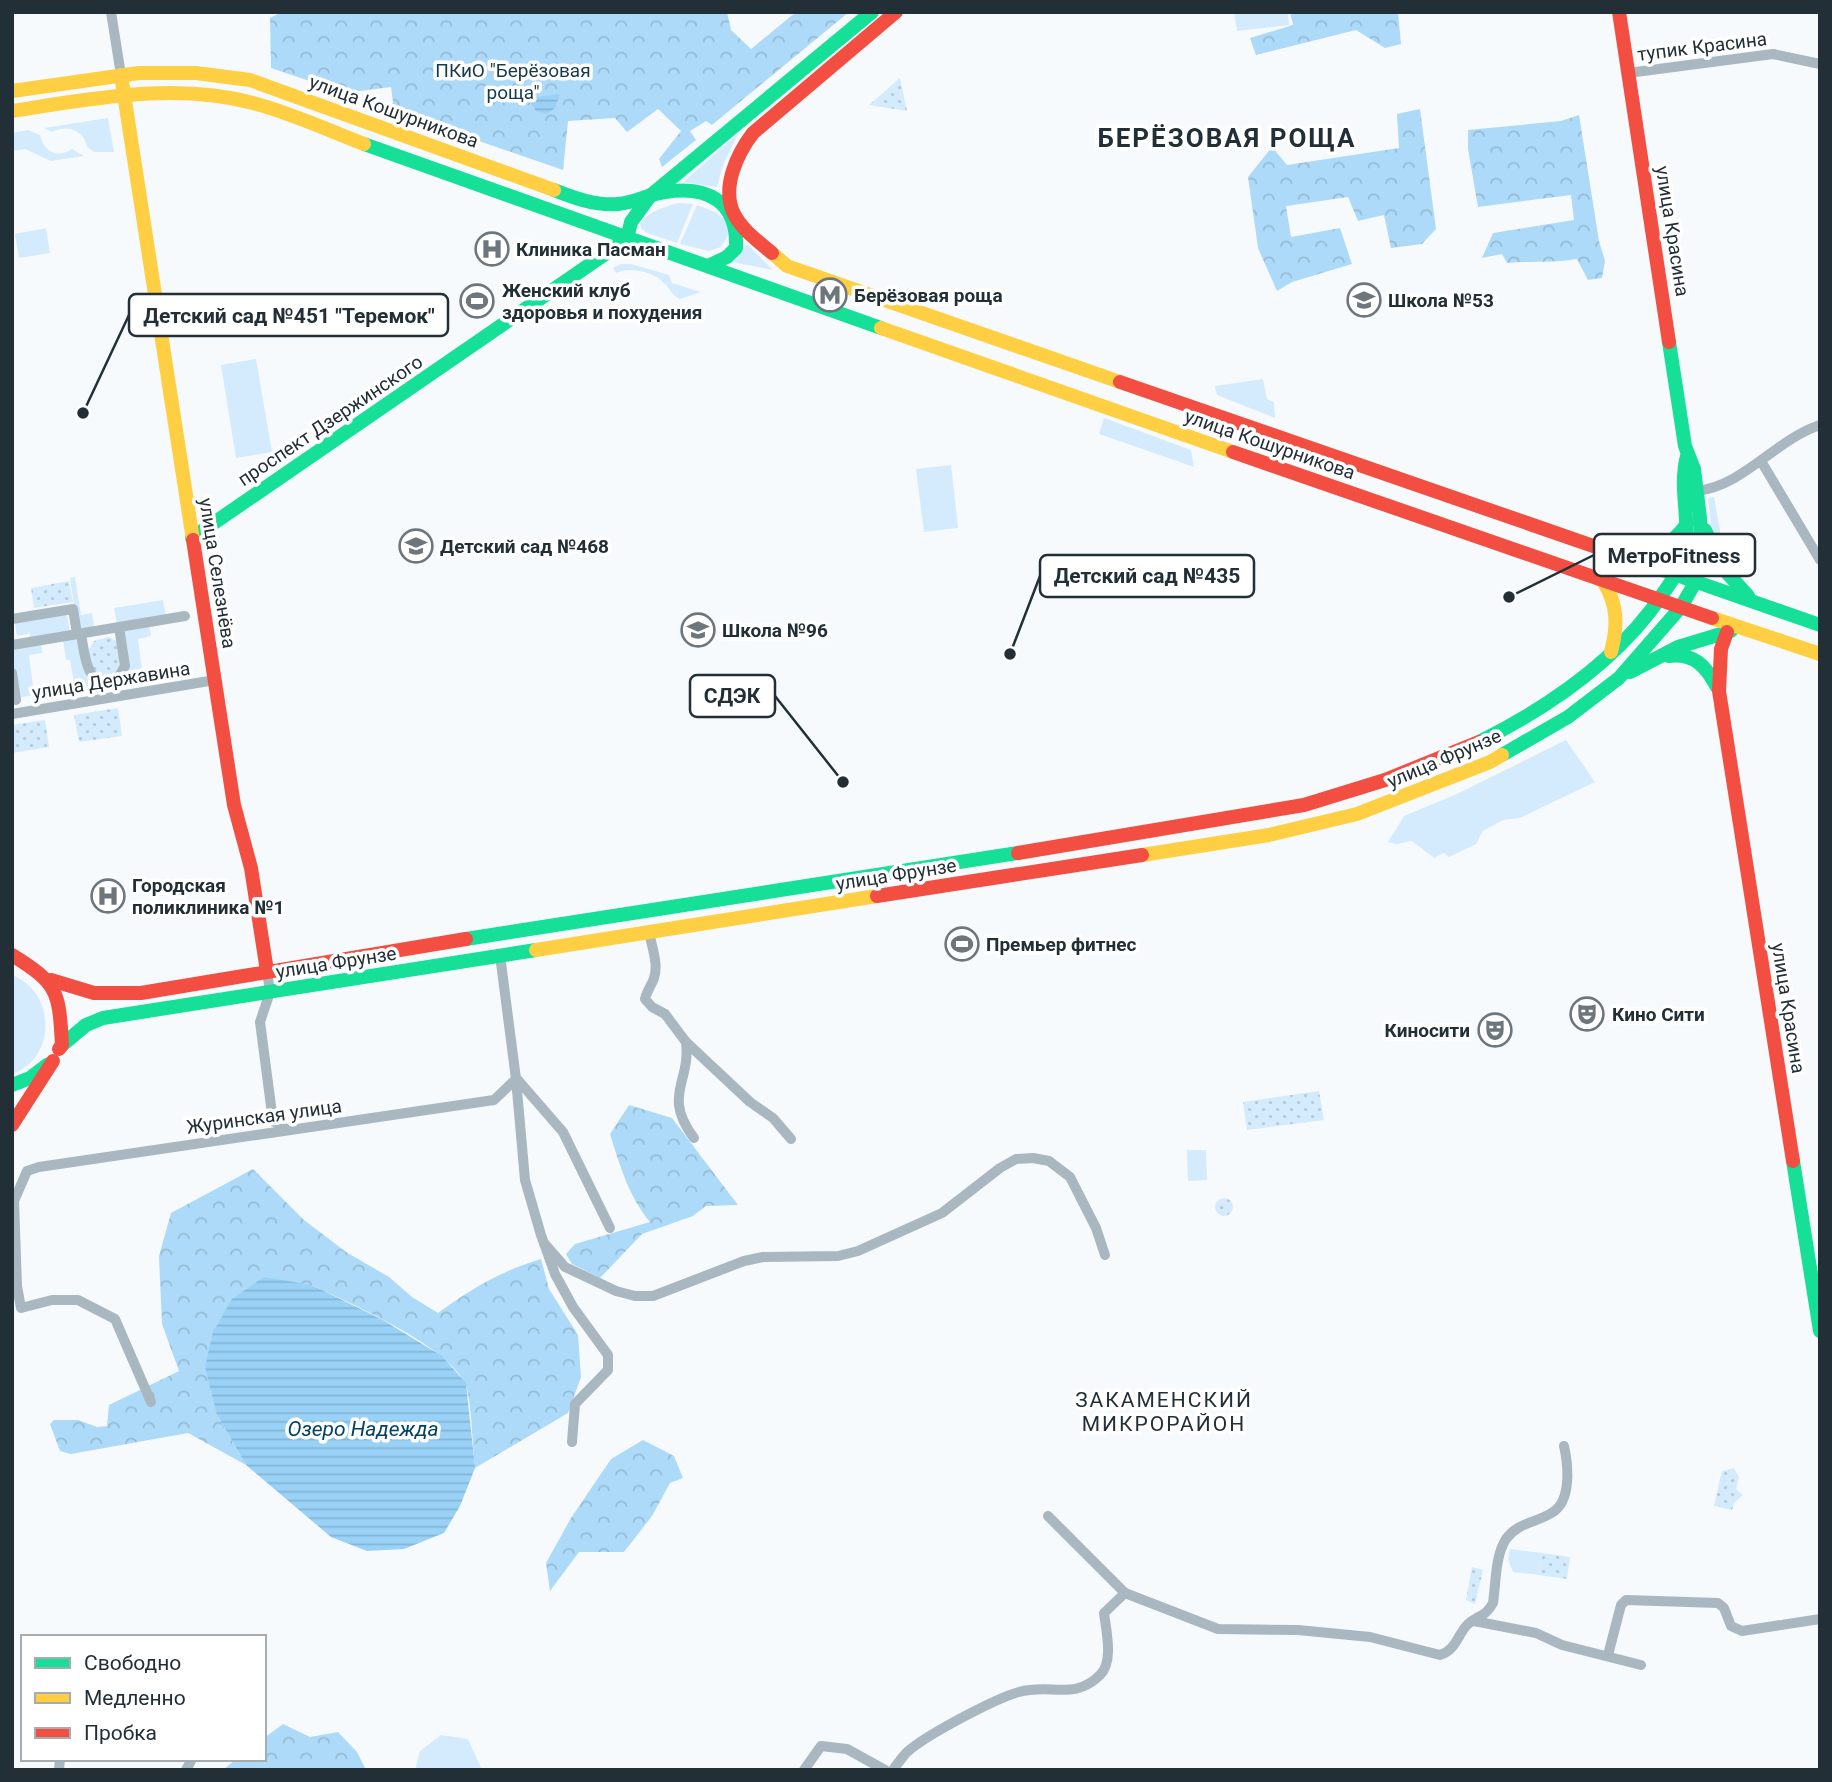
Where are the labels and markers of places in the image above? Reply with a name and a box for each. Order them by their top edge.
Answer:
hospital icon: Клиника Пасман [473,230,511,268]
place label: Клиника Пасман [516,238,666,261]
metro station icon: Берёзовая роща [811,276,849,314]
place label: Женский клуб здоровья и похудения [502,279,702,324]
school or university icon: Школа №53 [1345,281,1383,319]
sports icon: Женский клуб здоровья и похудения [458,282,496,320]
place label: Берёзовая роща [854,284,1003,307]
place label: Школа №53 [1388,289,1494,312]
callout: Детский сад №451 "Теремок" [129,294,448,336]
school or university icon: Детский сад №468 [397,527,435,565]
callout: МетроFitness [1594,534,1755,576]
place label: Детский сад №468 [440,535,609,558]
callout: Детский сад №435 [1040,555,1254,597]
school or university icon: Школа №96 [679,611,717,649]
place label: Школа №96 [722,619,828,642]
callout: СДЭК [690,675,775,717]
place label: Городская поликлиника №1 [132,874,284,919]
hospital icon: Городская поликлиника №1 [89,877,127,915]
sports icon: Премьер фитнес [943,925,981,963]
place label: Премьер фитнес [986,933,1136,956]
theatre icon: Кино Сити [1568,995,1606,1033]
place label: Кино Сити [1612,1003,1705,1026]
theatre icon: Киносити [1476,1011,1514,1049]
place label: Киносити [1384,1019,1470,1042]

